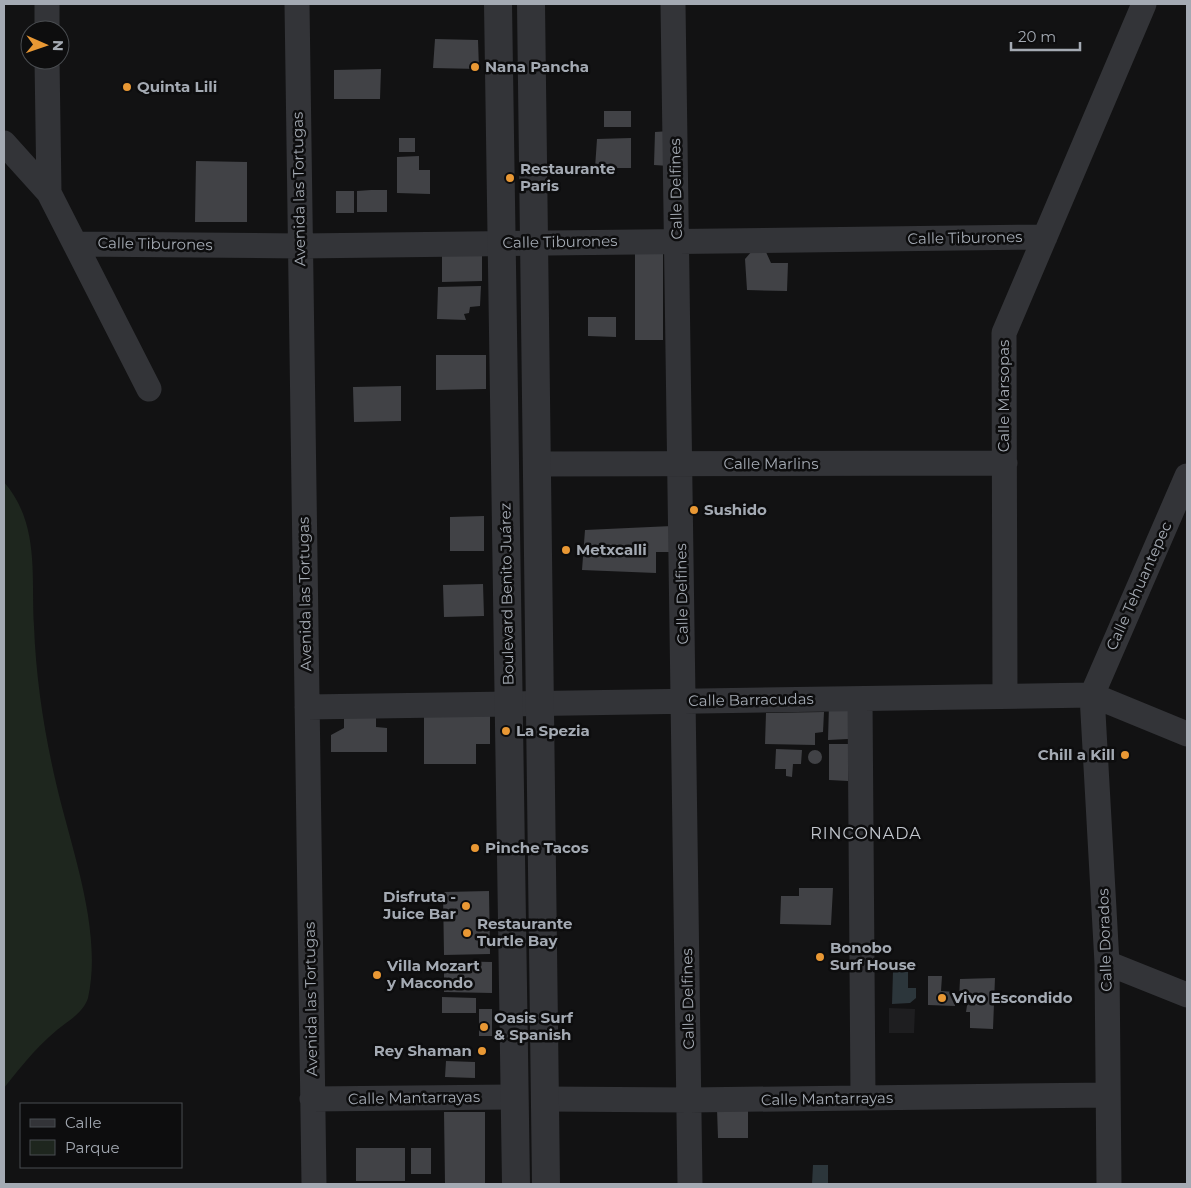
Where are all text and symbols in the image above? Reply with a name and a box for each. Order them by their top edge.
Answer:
north arrow [20,20,70,70]
scale bar [1011,20,1080,52]
text: 20 m [1018,27,1056,46]
text: N [49,39,67,51]
place label: Nana Pancha [485,57,589,76]
marker: Nana Pancha [469,61,481,73]
place label: Quinta Lili [137,77,217,96]
marker: Quinta Lili [121,81,133,93]
street label: Avenida las Tortugas [288,112,309,266]
street label: Calle Delfines [665,138,686,240]
place label: Restaurante Paris [520,159,616,195]
marker: Restaurante Paris [504,172,516,184]
street label: Calle Tiburones [907,227,1023,248]
street label: Calle Tiburones [502,231,618,252]
street label: Calle Tiburones [97,233,213,254]
street label: Calle Marsopas [994,340,1013,452]
street label: Calle Marlins [723,454,819,473]
place label: Sushido [704,500,767,519]
street label: Boulevard Benito Juárez [495,502,518,686]
marker: Sushido [688,504,700,516]
street label: Avenida las Tortugas [294,517,315,671]
street label: Calle Tehuantepec [1102,518,1175,653]
place label: Metxcalli [576,540,647,559]
street label: Calle Delfines [671,543,692,645]
marker: Metxcalli [560,544,572,556]
street label: Calle Barracudas [688,689,814,710]
place label: La Spezia [516,721,590,740]
marker: La Spezia [500,725,512,737]
place label: Chill a Kill [1038,745,1115,764]
marker: Chill a Kill [1119,749,1131,761]
district label: RINCONADA [810,824,922,843]
place label: Pinche Tacos [485,838,589,857]
marker: Pinche Tacos [469,842,481,854]
place label: Disfruta - Juice Bar [382,887,457,923]
street label: Calle Dorados [1093,888,1116,992]
marker: Disfruta - Juice Bar [460,900,472,912]
place label: Restaurante Turtle Bay [477,914,573,950]
street label: Avenida las Tortugas [300,922,321,1076]
marker: Restaurante Turtle Bay [461,927,473,939]
place label: Bonobo Surf House [830,938,916,974]
street label: Calle Delfines [677,948,698,1050]
marker: Bonobo Surf House [814,951,826,963]
place label: Villa Mozart y Macondo [386,956,480,992]
marker: Villa Mozart y Macondo [371,969,383,981]
place label: Vivo Escondido [951,988,1073,1007]
marker: Vivo Escondido [936,992,948,1004]
place label: Oasis Surf & Spanish [494,1008,574,1044]
marker: Oasis Surf & Spanish [478,1021,490,1033]
place label: Rey Shaman [374,1041,472,1060]
marker: Rey Shaman [476,1045,488,1057]
street label: Calle Mantarrayas [348,1087,480,1108]
street label: Calle Mantarrayas [761,1088,893,1109]
legend [20,1103,182,1168]
text: Calle [65,1113,102,1132]
text: Parque [65,1138,120,1157]

